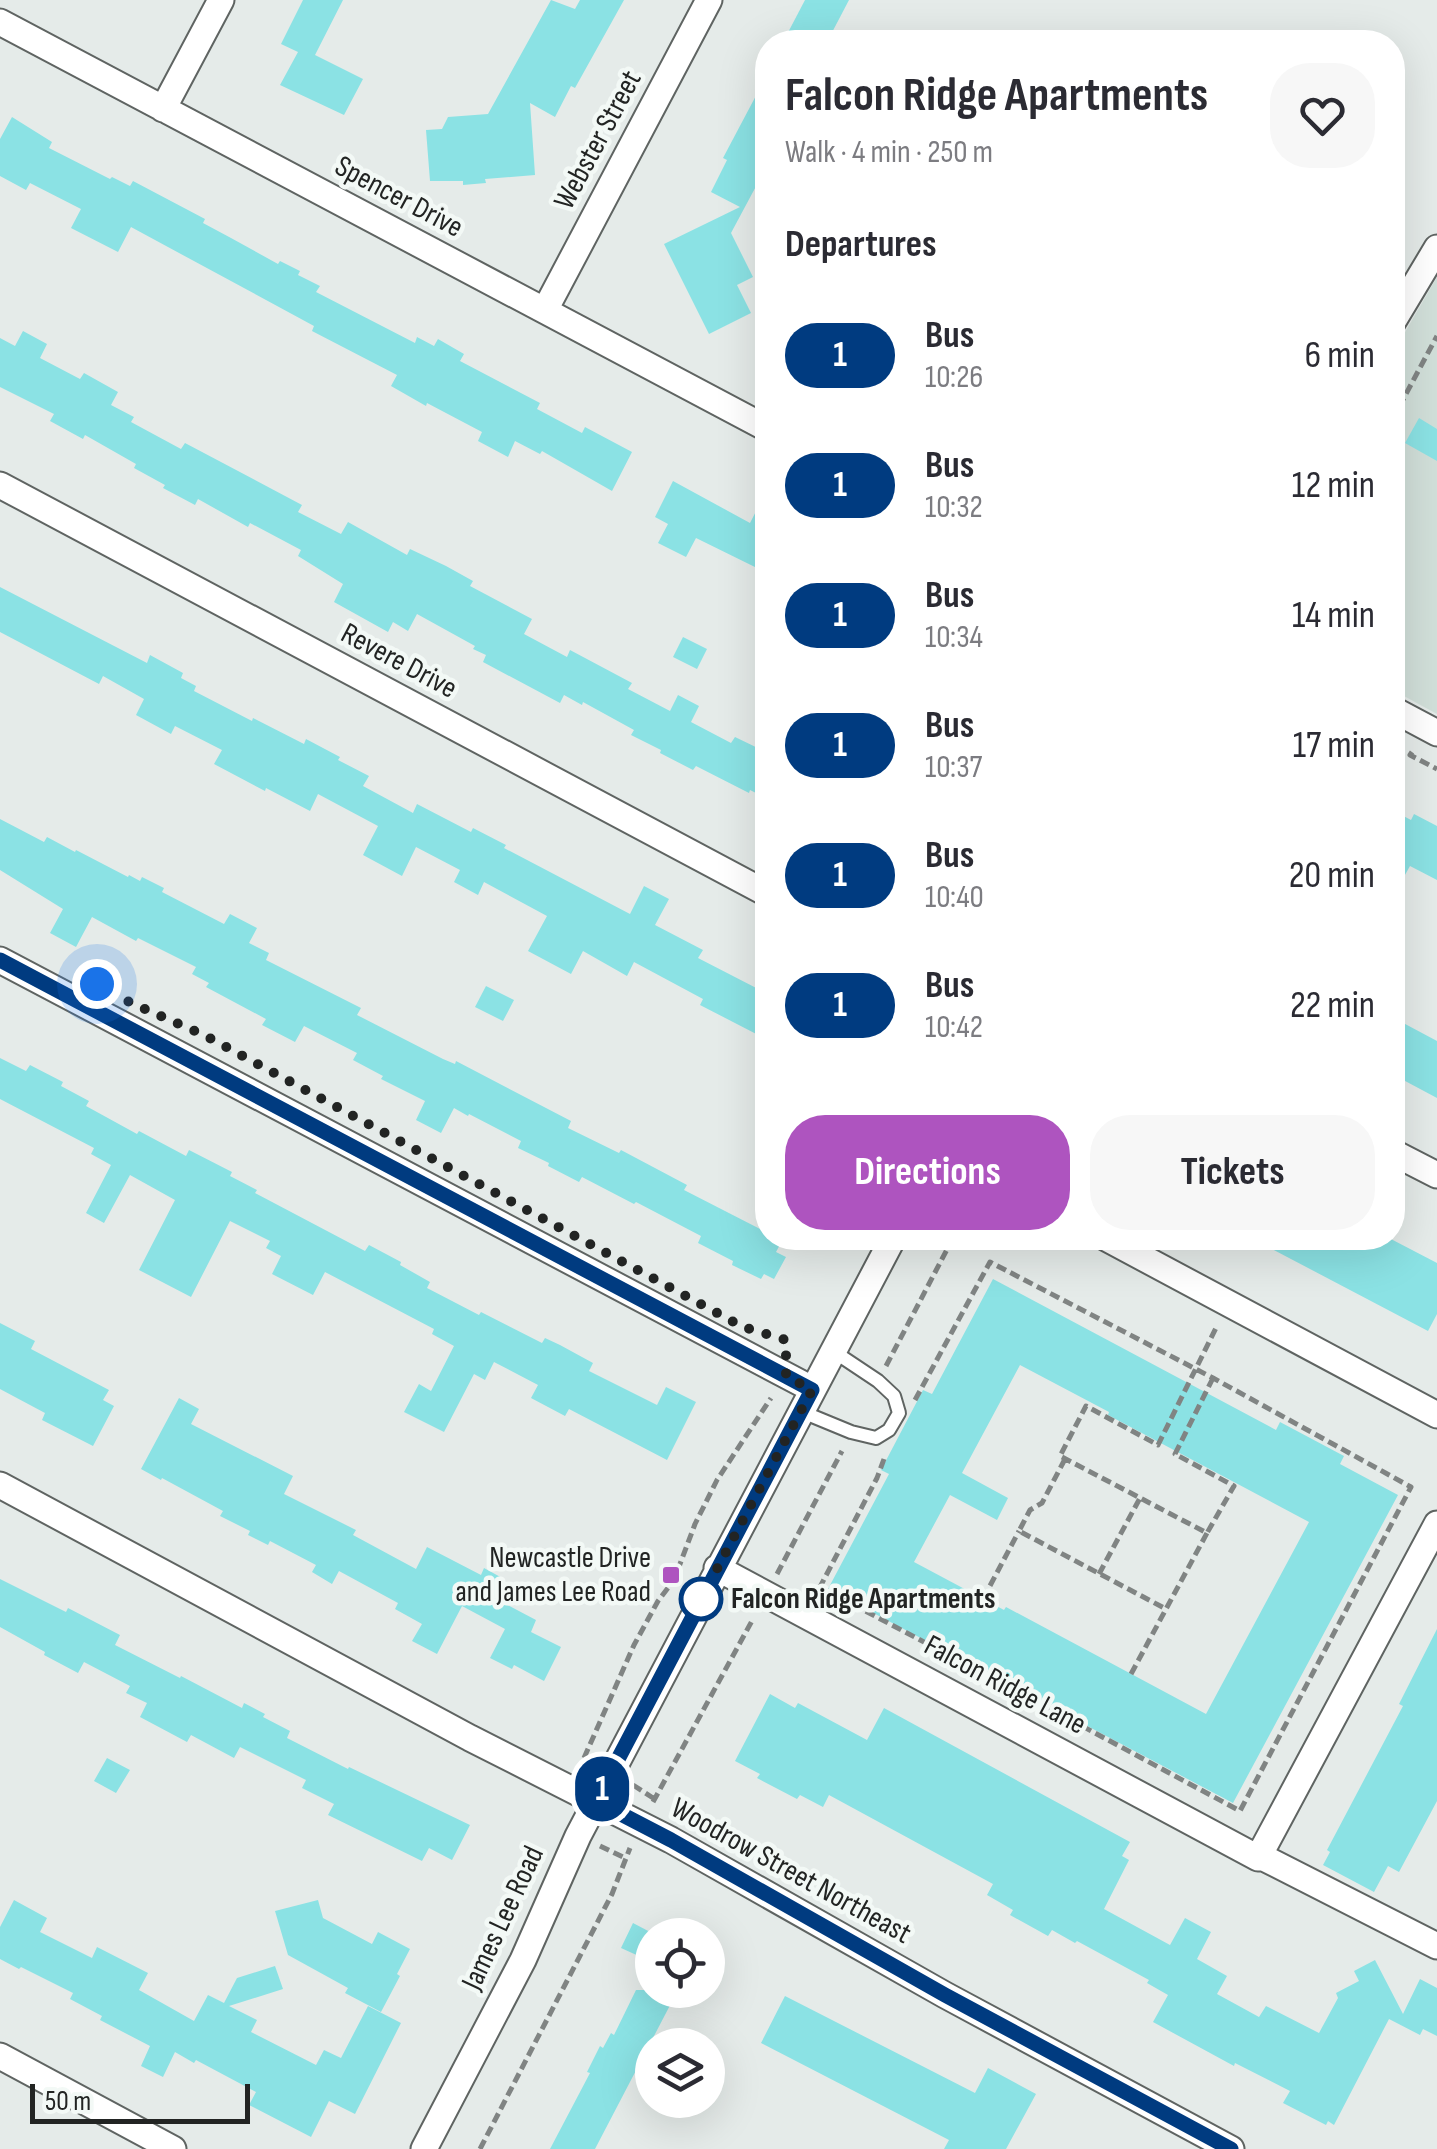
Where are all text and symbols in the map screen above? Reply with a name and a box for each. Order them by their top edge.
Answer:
button: heart [1270,63,1375,168]
street label: Webster Street [546,64,650,216]
text: Falcon Ridge Apartments [785,67,1208,124]
text: Walk · 4 min · 250 m [785,133,993,172]
street label: Spencer Drive [329,148,469,246]
text: Departures [785,222,937,267]
text: Bus [925,313,974,358]
text: 6 min [1305,333,1375,378]
text: 1 [833,334,847,377]
text: 10:26 [925,358,983,397]
text: Bus [925,443,974,488]
text: 12 min [1292,463,1375,508]
text: 1 [833,464,847,507]
text: 10:32 [925,488,983,527]
text: Bus [925,573,974,618]
text: 14 min [1292,593,1375,638]
text: 1 [833,594,847,637]
street label: Revere Drive [335,616,463,706]
text: 10:34 [925,618,983,657]
text: Bus [925,703,974,748]
text: 17 min [1293,723,1375,768]
text: 1 [833,724,847,767]
text: 10:37 [925,748,982,787]
text: Bus [925,833,974,878]
text: 20 min [1289,853,1375,898]
text: 1 [833,854,847,897]
text: 10:40 [925,878,984,917]
your location [72,959,122,1009]
text: Bus [925,963,974,1008]
text: 22 min [1290,983,1375,1028]
text: 1 [833,984,847,1027]
text: 10:42 [925,1008,983,1047]
button: Directions [785,1115,1070,1230]
button: Tickets [1090,1115,1375,1230]
place label: Newcastle Drive and James Lee Road [455,1540,651,1610]
marker: Newcastle Drive and James Lee Road [660,1564,682,1586]
marker: Falcon Ridge Apartments [680,1578,722,1620]
place label: Falcon Ridge Apartments [731,1581,996,1617]
street label: Falcon Ridge Lane [918,1627,1092,1743]
line badge: 1 [570,1756,634,1822]
text: 1 [595,1768,609,1811]
street label: Woodrow Street Northeast [665,1790,917,1952]
street label: James Lee Road [454,1841,552,1996]
map controls [635,1918,725,2118]
button: locate [635,1918,725,2008]
button: layers [635,2028,725,2118]
scale bar [30,2079,250,2124]
text: 50 m [45,2085,91,2118]

